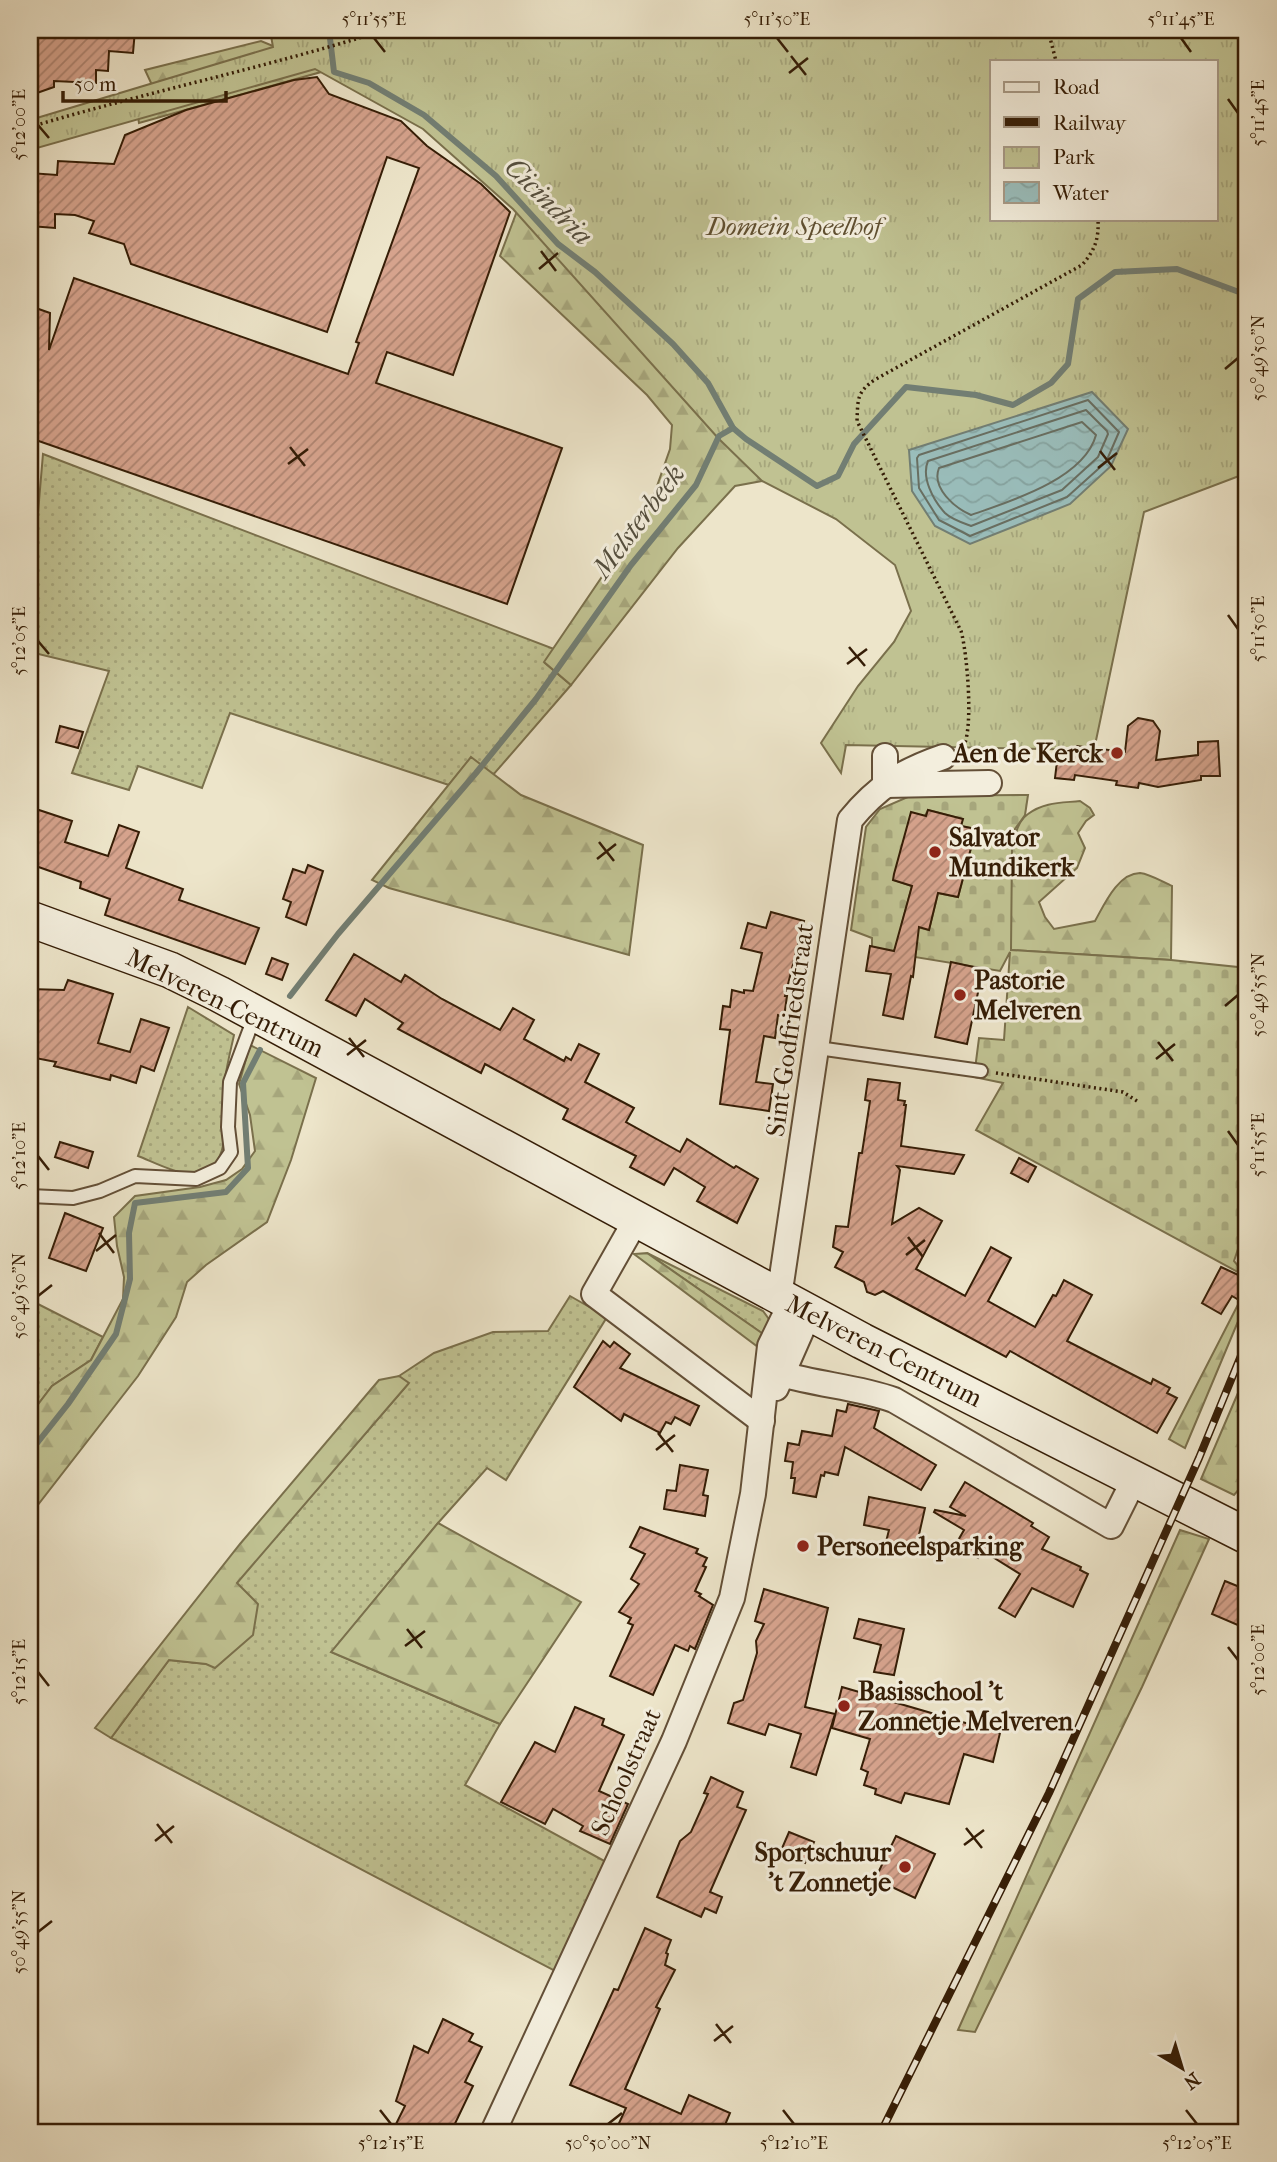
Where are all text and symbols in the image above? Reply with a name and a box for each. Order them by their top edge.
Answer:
text: 5°11'55"E [342,9,406,30]
text: 5°11'50"E [744,9,810,30]
text: 5°11'45"E [1148,9,1214,30]
scale bar [63,60,226,104]
legend [990,60,1218,220]
text: 50 m [74,72,117,96]
text: Road [1053,75,1100,99]
text: 5°11'45"E [1248,80,1269,146]
text: 5°12'00"E [9,89,30,161]
text: Railway [1053,111,1127,135]
text: Park [1053,145,1095,169]
water label: Cicindria [498,150,600,252]
text: Water [1052,181,1109,205]
park label: Domein Speelhof [705,211,887,242]
text: 50°49'50"N [1248,314,1269,401]
water label: Melsterbeek [583,458,691,586]
text: 5°11'50"E [1248,596,1269,662]
text: 5°12'05"E [9,606,30,676]
place label: Aen de Kerck [951,738,1105,769]
marker: Aen de Kerck [1109,745,1125,761]
place label: Salvator Mundikerk [949,822,1076,883]
marker: Salvator Mundikerk [927,844,943,860]
street label: Sint-Godfriedstraat [760,921,820,1139]
street label: Melveren-Centrum [121,942,329,1064]
text: 50°49'55"N [1248,953,1269,1037]
place label: Pastorie Melveren [974,965,1082,1026]
marker: Pastorie Melveren [952,987,968,1003]
text: 5°11'55"E [1248,1113,1269,1177]
text: 5°12'10"E [9,1122,30,1190]
text: 50°49'50"N [9,1252,30,1339]
street label: Melveren-Centrum [781,1288,988,1414]
place label: Personeelsparking [817,1531,1024,1562]
marker: Personeelsparking [795,1538,811,1554]
text: 5°12'00"E [1248,1624,1269,1696]
text: 5°12'15"E [9,1639,30,1705]
place label: Basisschool 't Zonnetje Melveren [858,1676,1074,1737]
marker: Basisschool 't Zonnetje Melveren [836,1698,852,1714]
street label: Schoolstraat [584,1703,668,1840]
place label: Sportschuur 't Zonnetje [754,1837,892,1898]
marker: Sportschuur 't Zonnetje [897,1859,913,1875]
text: 50°49'55"N [9,1890,30,1974]
north arrow [1148,2032,1218,2102]
text: N [1179,2068,1204,2094]
text: 5°12'15"E [358,2133,424,2154]
text: 50°50'00"N [565,2133,651,2154]
text: 5°12'10"E [760,2133,828,2154]
text: 5°12'05"E [1162,2133,1232,2154]

